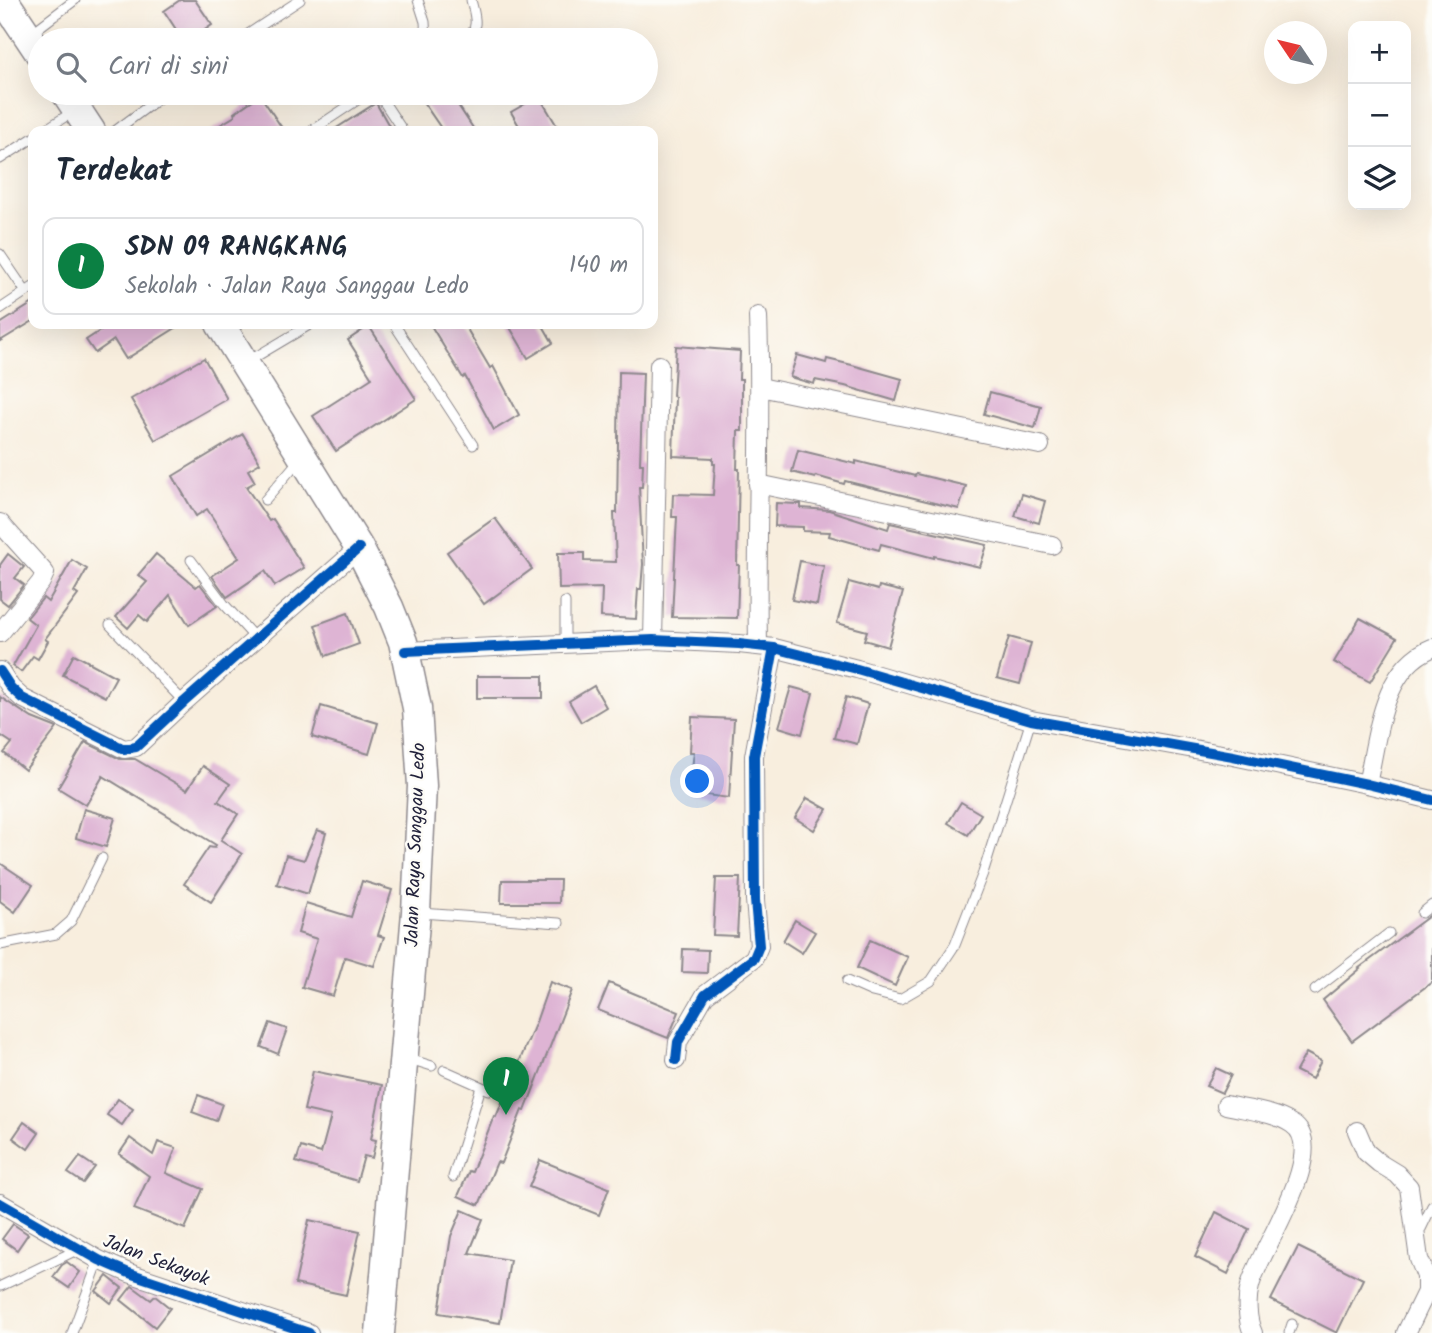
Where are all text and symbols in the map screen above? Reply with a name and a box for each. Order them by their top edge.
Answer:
north arrow [1264,21,1327,84]
map controls [1348,21,1411,210]
button: + [1348,21,1411,84]
search box [28,28,658,105]
text: Cari di sini [108,46,228,88]
icon: search [52,48,90,86]
button: − [1348,84,1411,147]
button: layers [1348,147,1411,210]
text: Terdekat [56,148,172,196]
text: SDN 09 RANGKANG [125,227,347,269]
text: 1 [78,248,84,284]
text: 140 m [569,248,628,284]
text: Sekolah · Jalan Raya Sanggau Ledo [125,269,469,305]
street label: Jalan Raya Sanggau Ledo [397,742,435,948]
your location [680,764,714,798]
pin: 1 [483,1057,529,1115]
street label: Jalan Sekayok [98,1227,214,1295]

